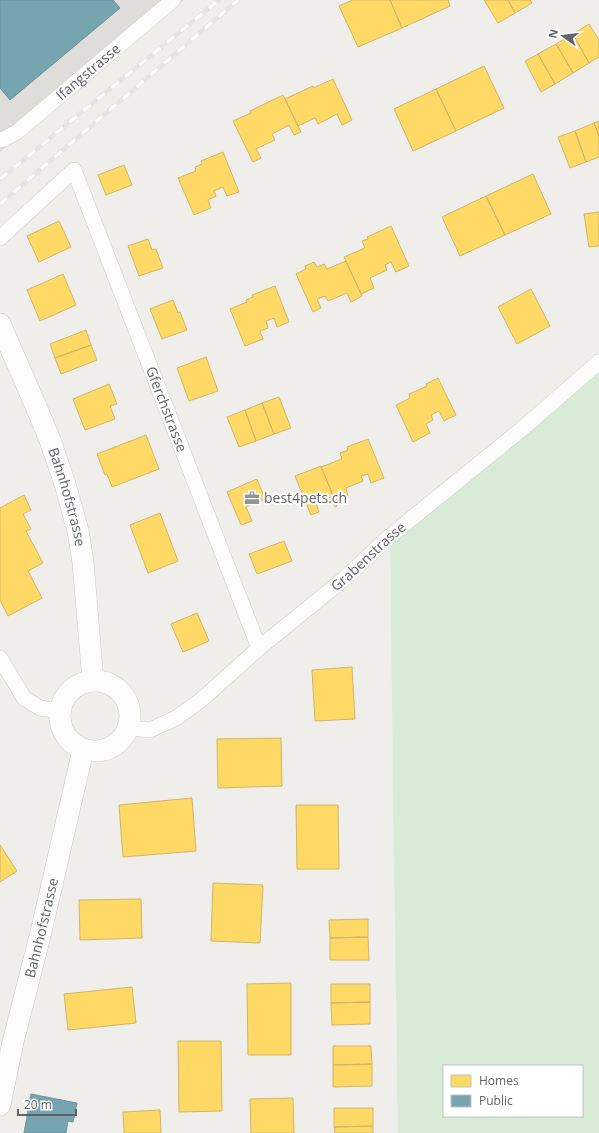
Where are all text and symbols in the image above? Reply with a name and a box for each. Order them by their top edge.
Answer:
north arrow [543,16,583,56]
text: N [544,27,561,40]
street label: Ifangstrasse [51,39,124,104]
street label: Gferchstrasse [142,364,192,455]
street label: Bahnhofstrasse [44,445,90,548]
place label: best4pets.ch [264,488,347,507]
office icon: best4pets.ch [243,489,261,507]
street label: Grabenstrasse [326,517,410,595]
street label: Bahnhofstrasse [20,876,62,980]
legend [443,1065,583,1117]
text: Homes [479,1072,519,1089]
scale bar [18,1091,76,1117]
text: Public [479,1092,513,1109]
text: 20 m [24,1096,52,1113]

